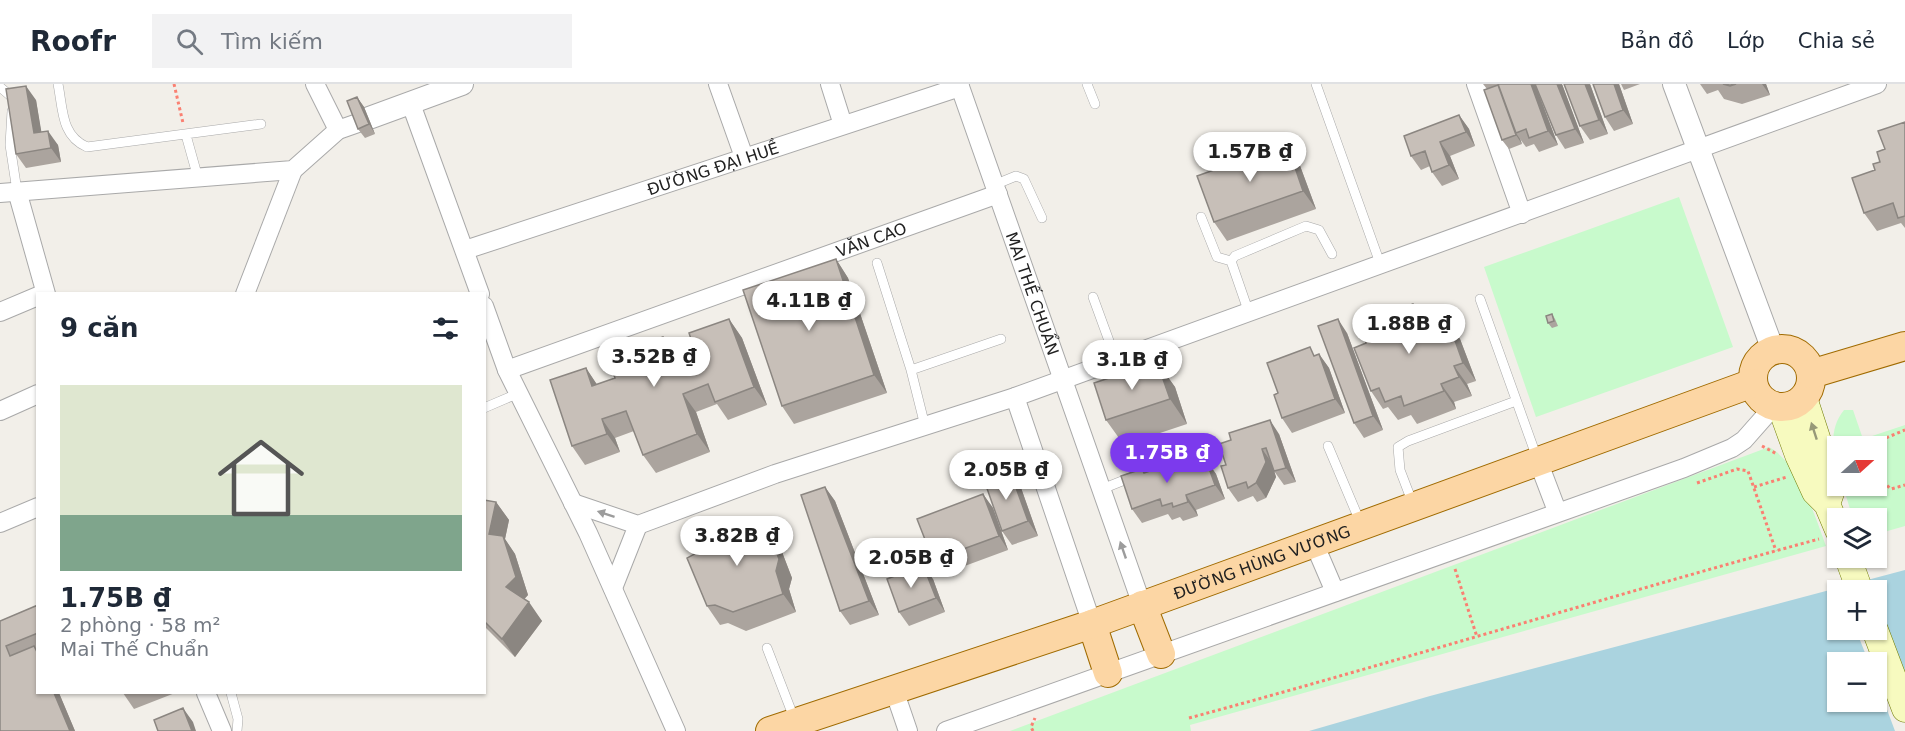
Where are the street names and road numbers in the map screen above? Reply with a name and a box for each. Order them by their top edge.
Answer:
street label: ĐƯỜNG ĐẠI HUỀ [645,136,781,199]
street label: VĂN CAO [834,219,909,261]
street label: MAI THẾ CHUẨN [1002,229,1063,358]
street label: ĐƯỜNG HÙNG VƯƠNG [1171,522,1353,604]

